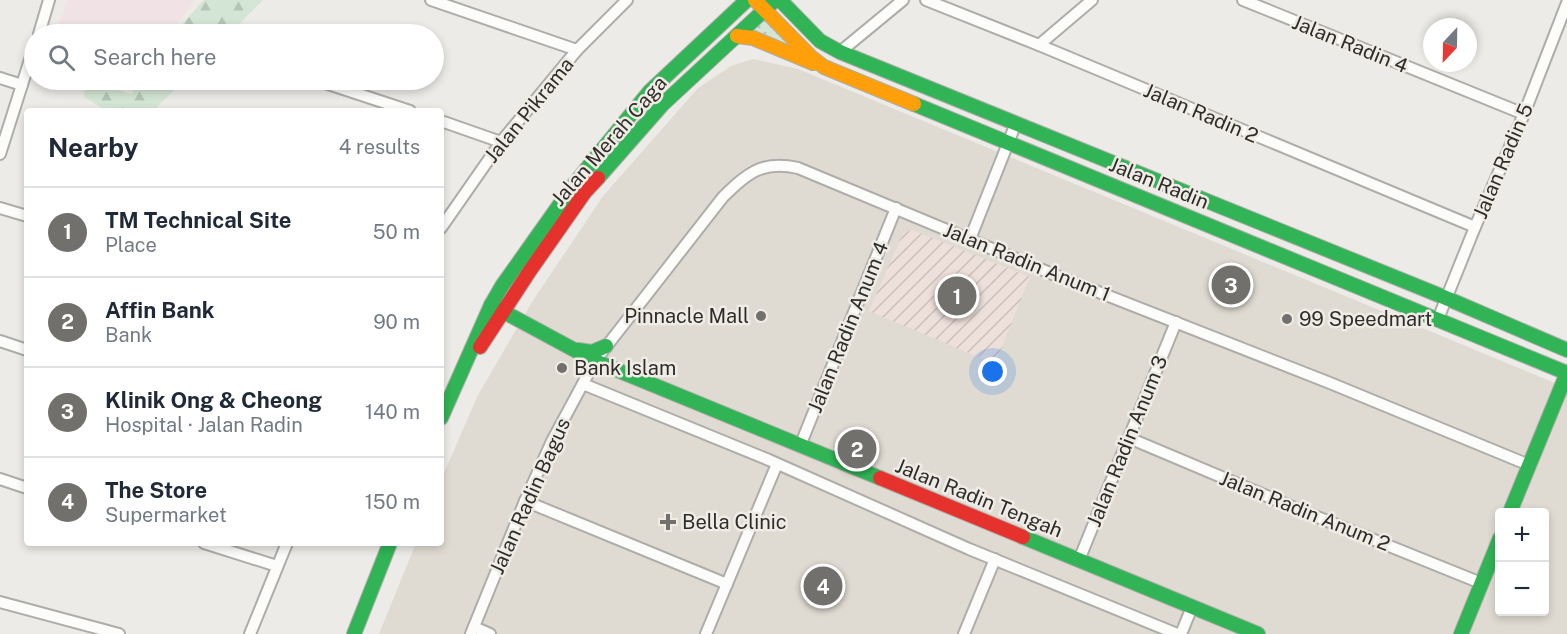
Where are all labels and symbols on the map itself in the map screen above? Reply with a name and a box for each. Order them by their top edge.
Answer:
street label: Jalan Radin 4 [1289,10,1411,78]
north arrow [1423,18,1477,72]
street label: Jalan Pikrama [479,53,579,167]
street label: Jalan Merah Caga [546,71,672,211]
street label: Jalan Radin 2 [1140,78,1262,148]
street label: Jalan Radin 5 [1468,100,1538,222]
street label: Jalan Radin [1106,152,1212,214]
street label: Jalan Radin Anum 1 [940,218,1114,306]
street label: Jalan Radin Anum 4 [803,238,893,416]
pin: 3 [1212,262,1250,308]
pin: 1 [938,274,976,318]
place label: Pinnacle Mall [624,304,749,328]
place label: 99 Speedmart [1299,307,1432,331]
marker: Pinnacle Mall [754,309,768,323]
marker: 99 Speedmart [1280,312,1294,326]
street label: Jalan Radin Anum 3 [1082,352,1172,530]
place label: Bank Islam [574,356,676,380]
your location [978,357,1007,386]
marker: Bank Islam [555,361,569,375]
street label: Jalan Radin Bagus [485,414,575,578]
pin: 2 [838,426,876,472]
street label: Jalan Radin Tengah [892,453,1066,543]
street label: Jalan Radin Anum 2 [1216,466,1394,556]
place label: Bella Clinic [682,510,787,534]
marker: Bella Clinic [659,513,677,531]
pin: 4 [804,564,842,608]

